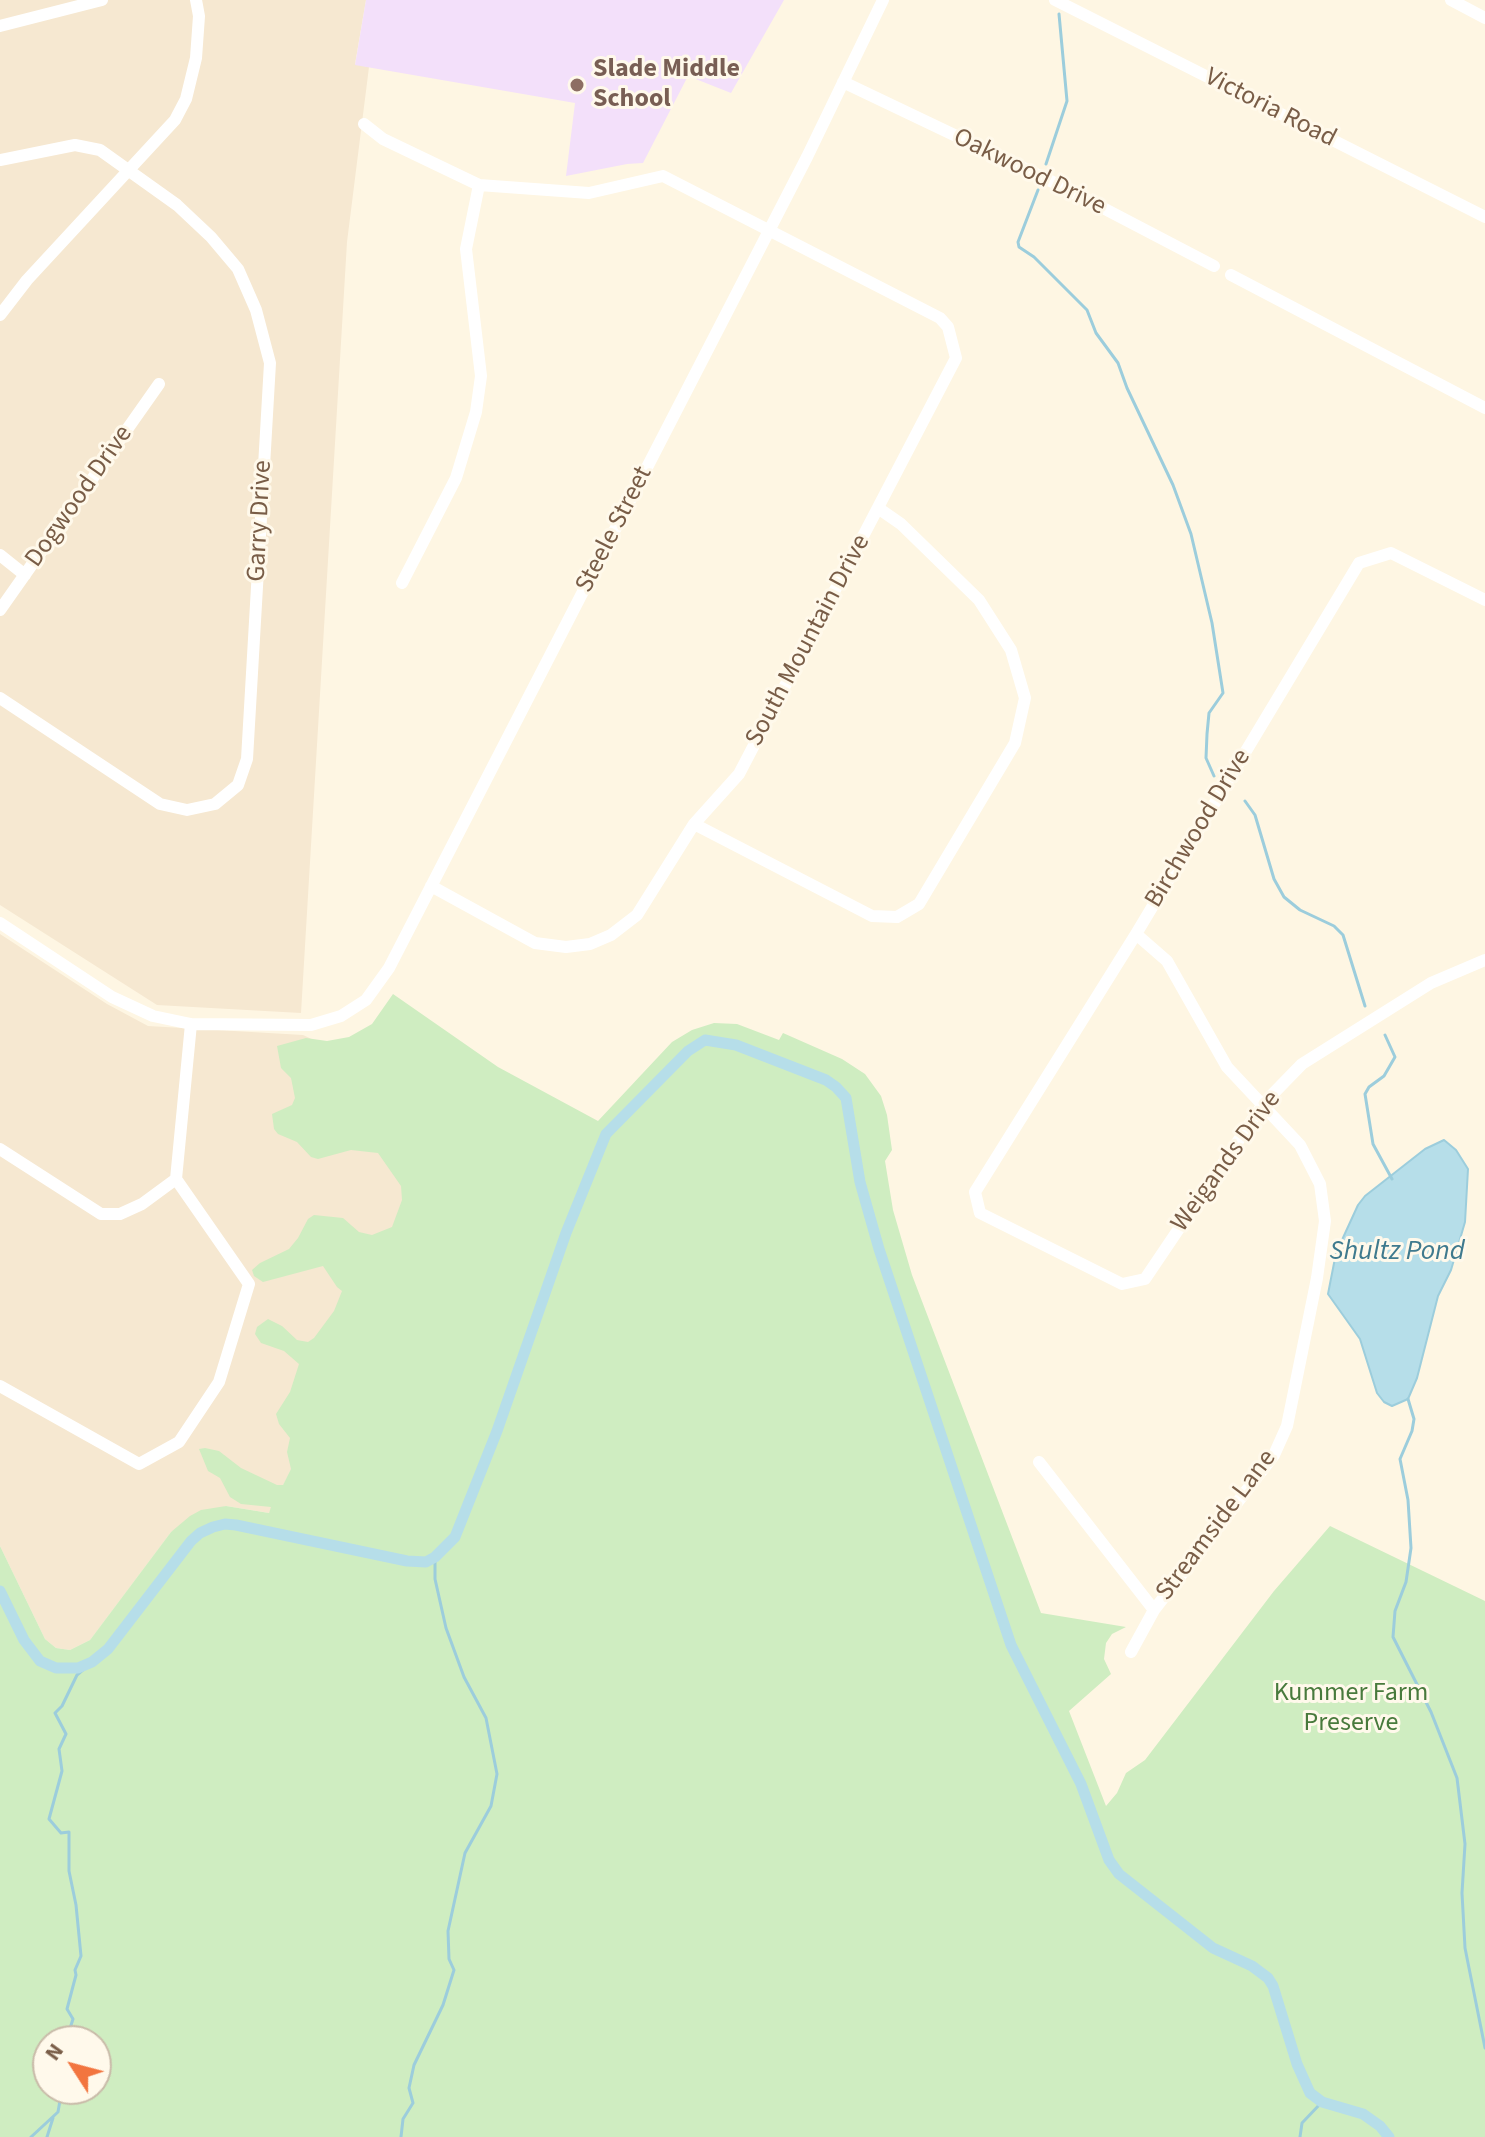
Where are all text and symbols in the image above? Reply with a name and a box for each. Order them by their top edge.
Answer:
place label: Slade Middle School [593,54,740,116]
street label: Victoria Road [1199,63,1341,155]
marker: Slade Middle School [568,76,586,94]
street label: Oakwood Drive [948,123,1110,223]
street label: Dogwood Drive [20,420,140,574]
street label: Garry Drive [242,459,280,583]
street label: Steele Street [570,462,660,598]
street label: South Mountain Drive [740,530,878,752]
street label: Birchwood Drive [1139,744,1259,914]
street label: Weigands Drive [1165,1085,1289,1239]
water label: Shultz Pond [1329,1236,1465,1270]
street label: Streamside Lane [1150,1444,1284,1608]
park label: Kummer Farm Preserve [1274,1678,1428,1740]
north arrow [32,2025,112,2105]
text: N [37,2037,71,2067]

